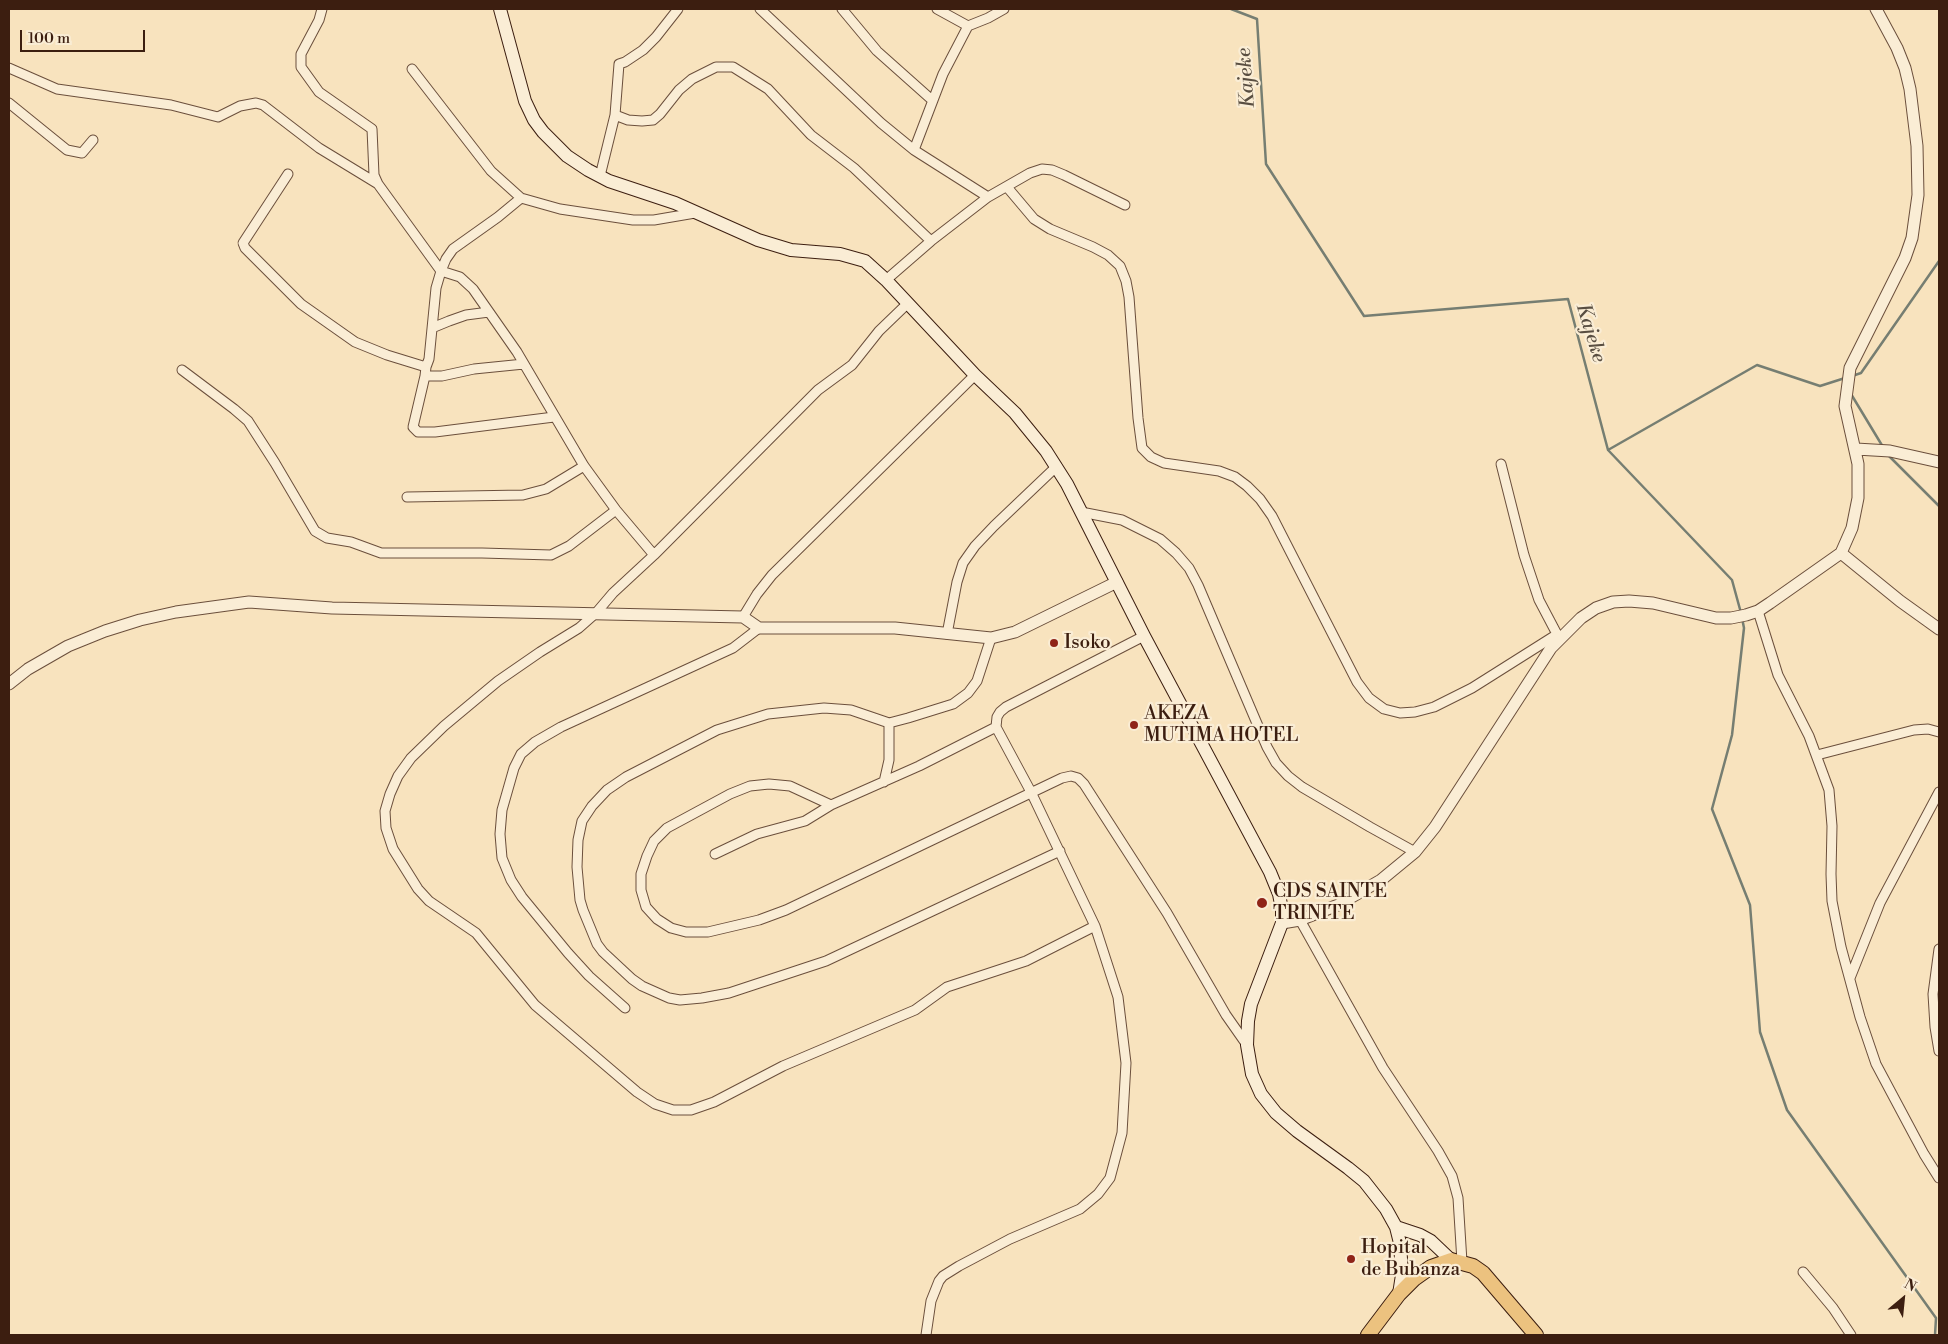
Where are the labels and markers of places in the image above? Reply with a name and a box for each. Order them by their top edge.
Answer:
place label: Isoko [1064,632,1111,654]
marker: Isoko [1048,637,1060,649]
place label: AKEZA MUTIMA HOTEL [1144,703,1298,747]
marker: AKEZA MUTIMA HOTEL [1128,719,1140,731]
place label: CDS SAINTE TRINITE [1273,881,1387,925]
marker: CDS SAINTE TRINITE [1255,896,1269,910]
place label: Hopital de Bubanza [1361,1237,1460,1281]
marker: Hopital de Bubanza [1345,1253,1357,1265]

